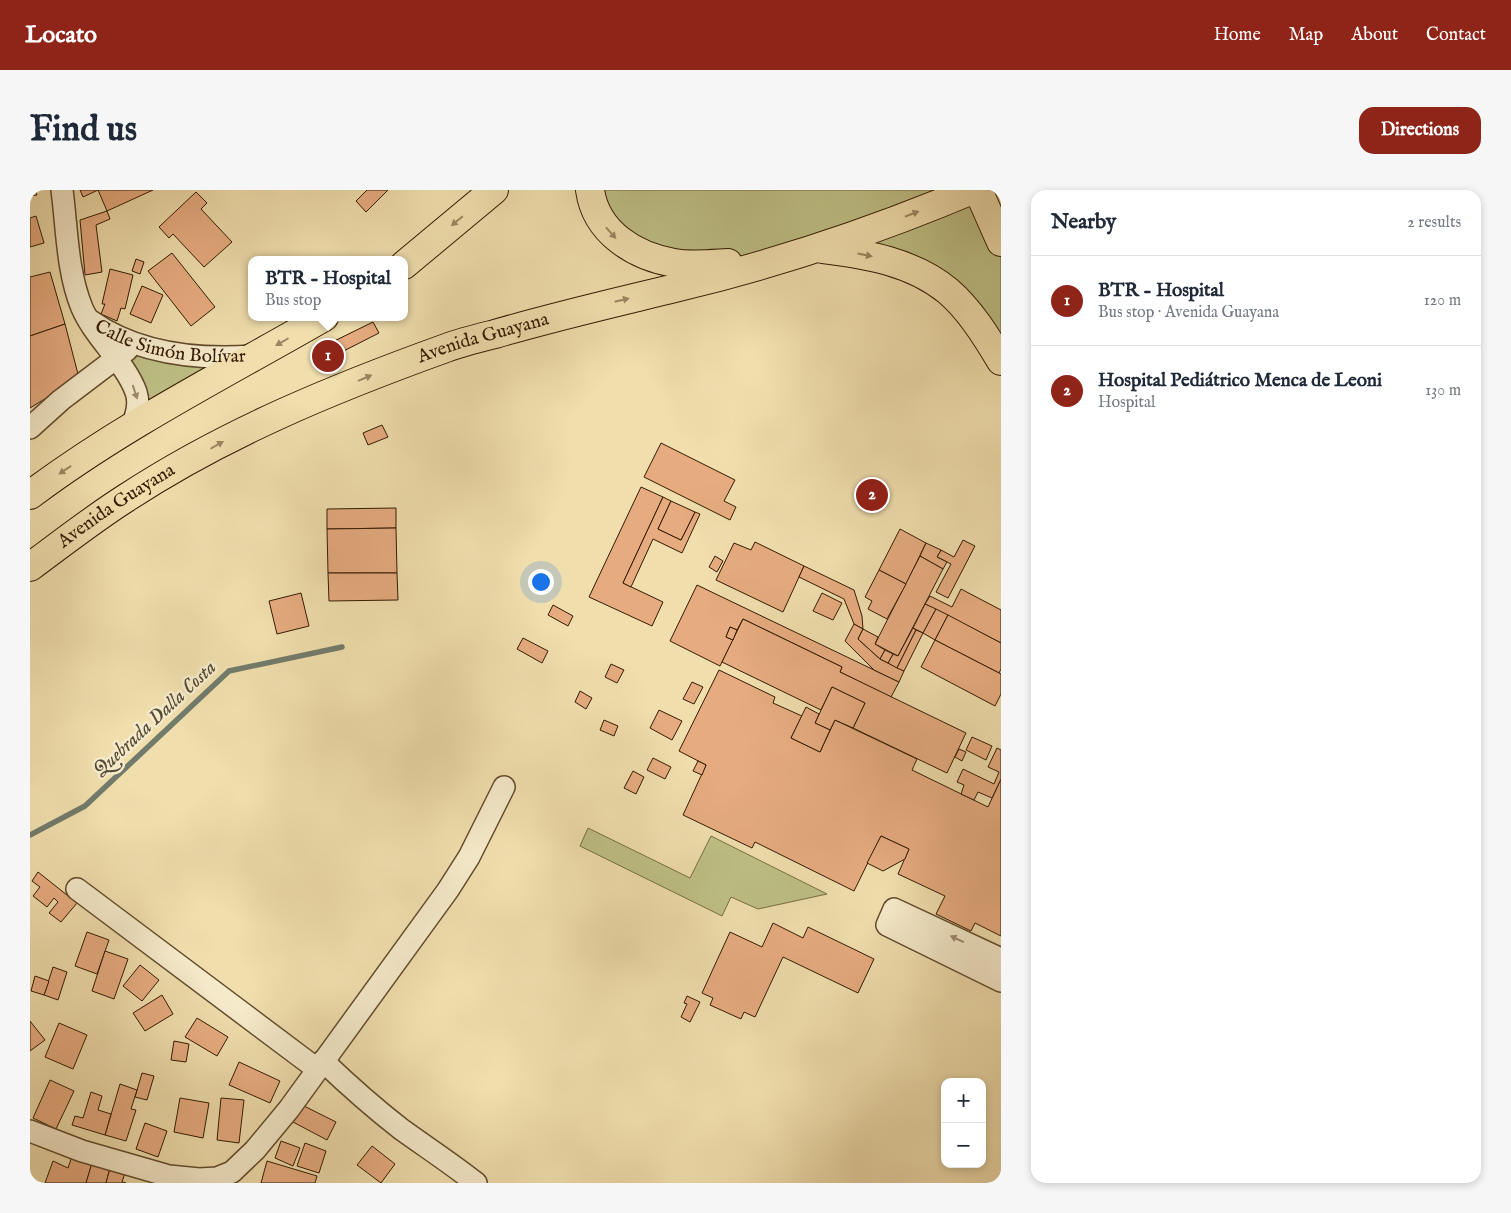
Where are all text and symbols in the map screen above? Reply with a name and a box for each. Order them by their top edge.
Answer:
text: Locato [25,20,97,51]
text: Home [1214,24,1261,47]
text: Map [1289,24,1323,47]
text: About [1351,24,1398,47]
text: Contact [1426,24,1486,47]
button: Directions [1359,107,1481,154]
text: Find us [30,108,137,153]
text: Nearby [1051,209,1116,236]
one-way arrow [905,210,920,218]
text: 2 results [1407,213,1461,233]
one-way arrow [451,216,464,227]
one-way arrow [606,226,617,239]
one-way arrow [857,251,872,259]
popup [248,256,408,321]
text: BTR - Hospital [265,267,391,291]
text: BTR - Hospital [1098,279,1224,303]
text: Bus stop [265,291,321,311]
text: 1 [1064,291,1070,311]
text: 120 m [1424,291,1461,311]
one-way arrow [614,296,629,304]
text: Bus stop · Avenida Guayana [1098,303,1279,323]
street label: Avenida Guayana [413,307,552,370]
street label: Calle Simón Bolívar [90,314,246,369]
one-way arrow [276,337,289,346]
pin: 1 [312,337,344,375]
text: Hospital Pediátrico Menca de Leoni [1098,369,1382,393]
one-way arrow [358,373,372,381]
text: 2 [1063,381,1071,401]
text: 130 m [1425,381,1461,401]
one-way arrow [131,385,139,400]
text: Hospital [1098,393,1155,413]
one-way arrow [209,441,224,449]
street label: Avenida Guayana [52,458,180,555]
one-way arrow [59,465,72,474]
pin: 2 [856,476,888,514]
your location [528,569,554,595]
water label: Quebrada Dalla Costa [88,655,223,783]
one-way arrow [950,935,964,943]
map controls [941,1078,986,1168]
button: + [941,1078,986,1123]
button: − [941,1123,986,1168]

